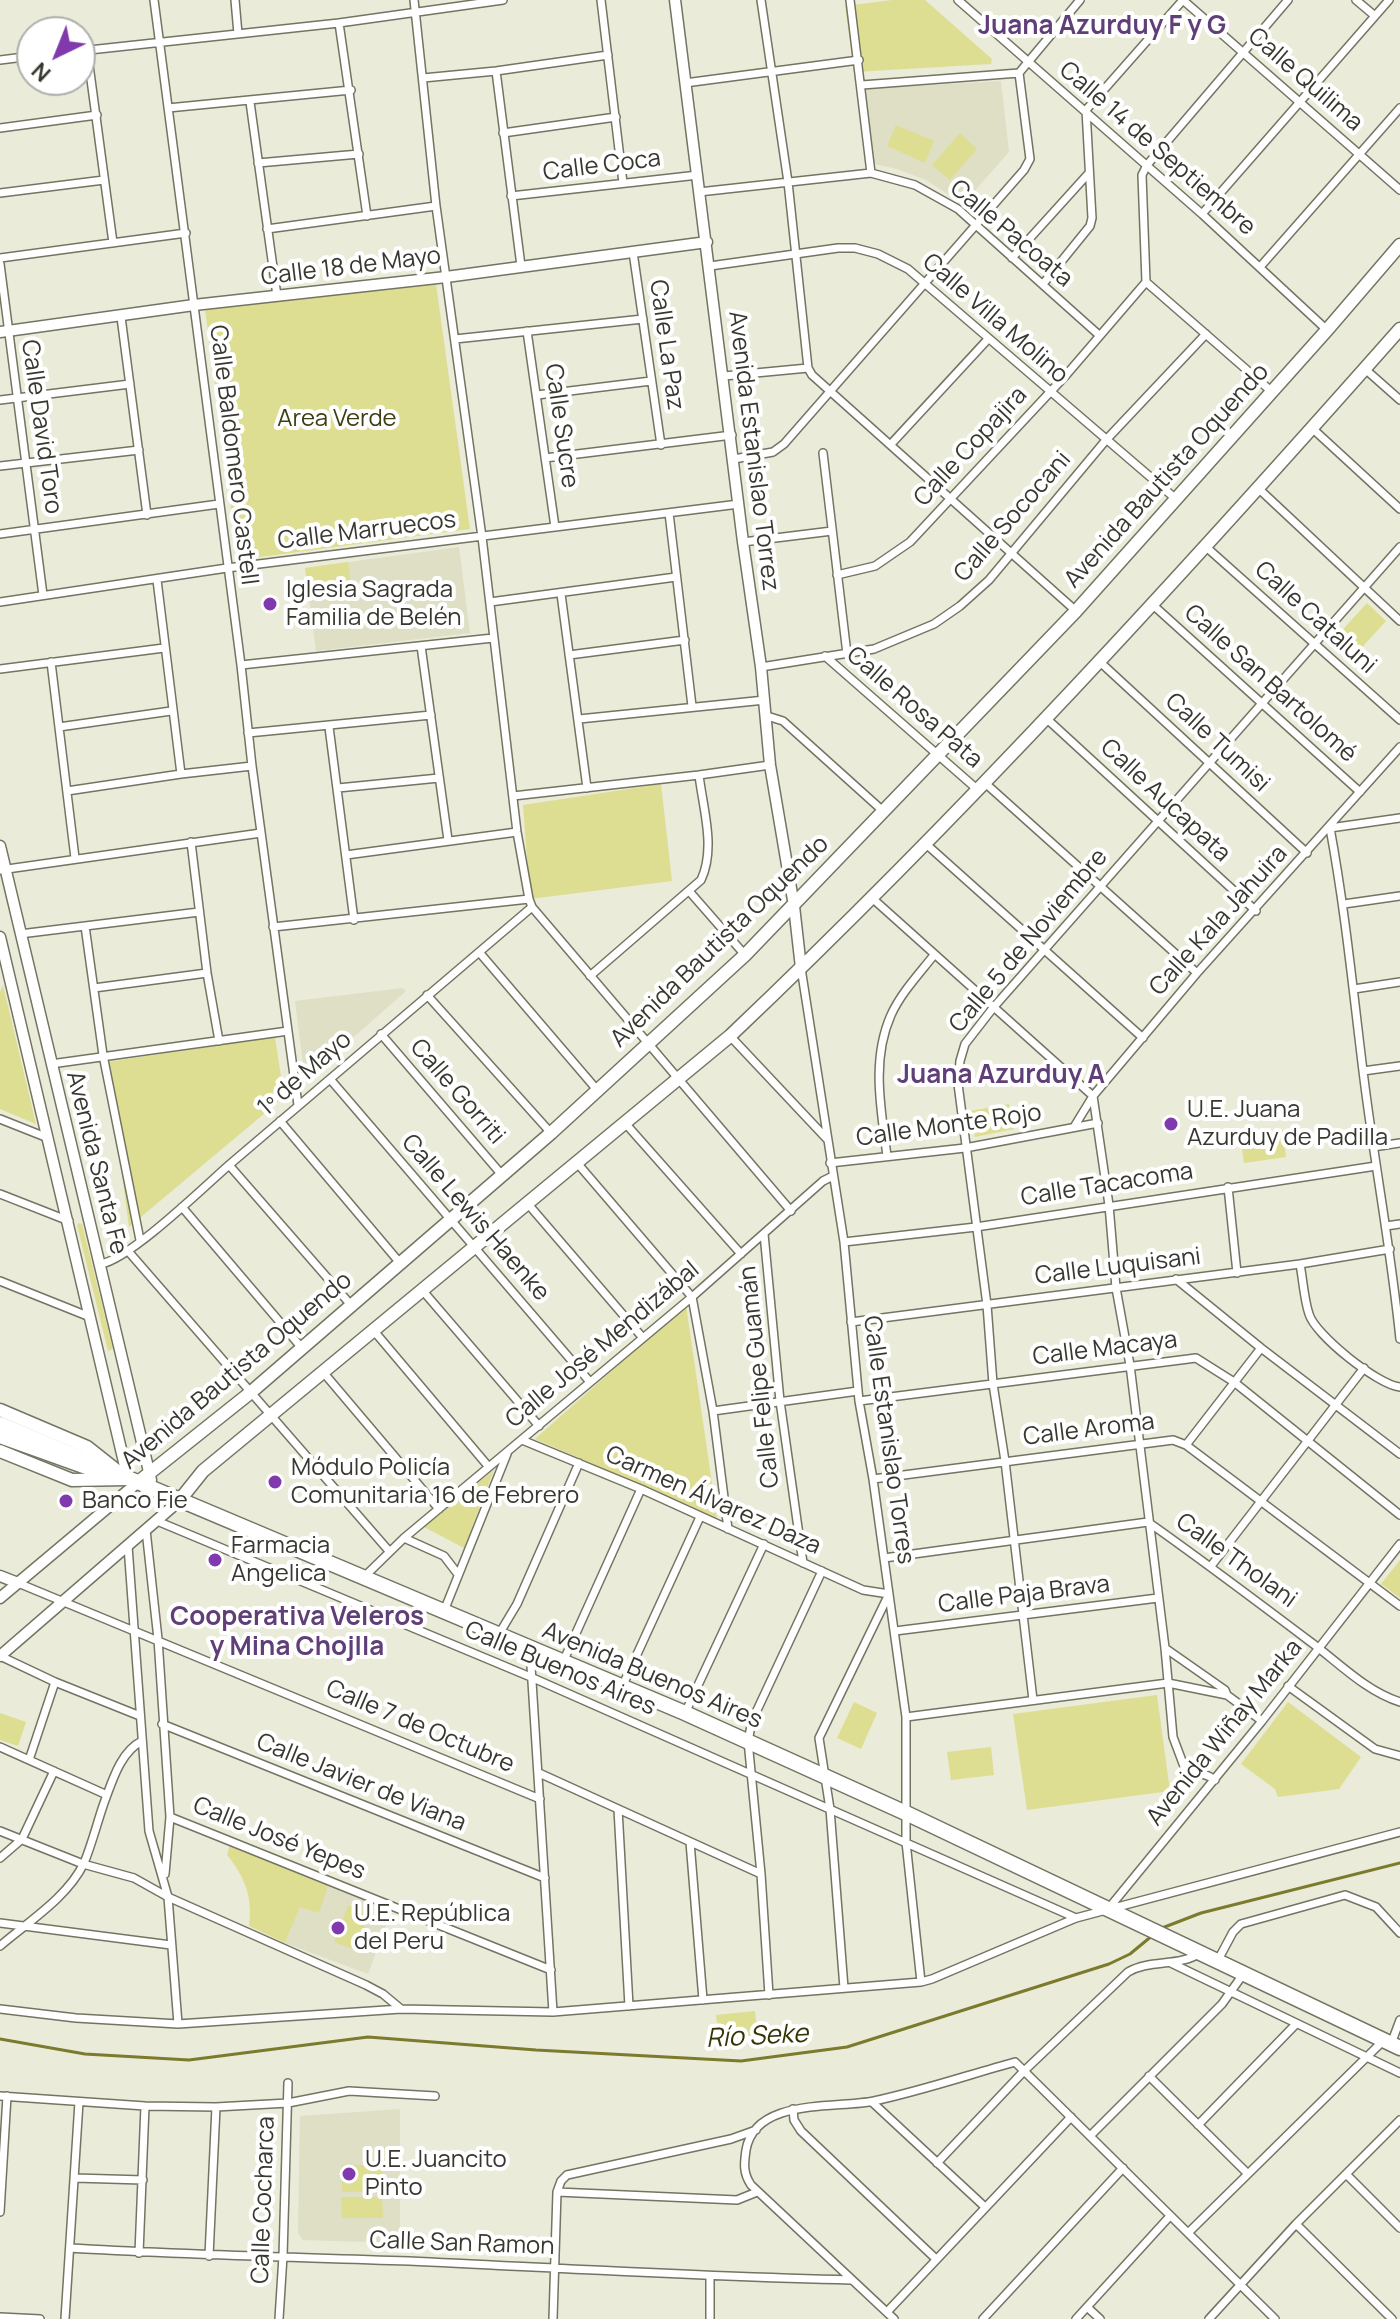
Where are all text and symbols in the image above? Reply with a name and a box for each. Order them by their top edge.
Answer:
district label: Juana Azurduy F y G [978,11,1226,43]
north arrow [16,16,96,96]
street label: Calle Quilima [1242,22,1368,138]
text: N [25,56,57,88]
street label: Calle 14 de Septiembre [1053,56,1261,242]
street label: Calle Coca [541,144,663,188]
street label: Calle Pacoata [944,174,1078,294]
street label: Calle 18 de Mayo [259,242,443,292]
street label: Calle Villa Molino [916,248,1074,390]
street label: Calle La Paz [643,278,689,412]
street label: Avenida Estanislao Torrez [722,309,784,593]
street label: Calle Baldomero Castell [203,323,263,587]
street label: Calle David Toro [15,338,67,516]
street label: Avenida Bautista Oquendo [1059,358,1275,594]
street label: Calle Sucre [538,362,584,490]
street label: Calle Copajira [908,381,1034,513]
park label: Area Verde [277,405,397,433]
street label: Calle Sococani [949,446,1077,588]
street label: Calle Marruecos [276,506,458,556]
street label: Calle Cataluni [1248,556,1382,680]
place label: Iglesia Sagrada Familia de Belén [286,576,462,632]
marker: Iglesia Sagrada Familia de Belén [261,595,279,613]
street label: Calle San Bartolomé [1178,599,1362,769]
street label: Calle Rosa Pata [840,641,988,775]
street label: Calle Tumisi [1159,687,1275,799]
street label: Calle Aucapata [1094,734,1236,868]
street label: Avenida Bautista Oquendo [605,830,835,1054]
street label: Calle Kala Jahuira [1144,840,1294,1002]
street label: Calle 5 de Noviembre [944,843,1114,1039]
street label: 1º de Mayo [252,1026,358,1122]
street label: Calle Gorriti [404,1034,510,1150]
district label: Juana Azurduy A [897,1060,1105,1092]
street label: Avenida Santa Fe [59,1068,133,1258]
place label: U.E. Juana Azurduy de Padilla [1187,1096,1388,1152]
street label: Calle Monte Rojo [855,1099,1043,1153]
marker: U.E. Juana Azurduy de Padilla [1162,1115,1180,1133]
street label: Calle Lewis Haenke [395,1129,555,1307]
street label: Calle Tacacoma [1019,1157,1195,1213]
street label: Calle Luquisani [1033,1243,1203,1291]
street label: Calle José Mendizábal [500,1256,706,1434]
street label: Calle Felipe Guamán [734,1265,786,1489]
street label: Avenida Bautista Oquendo [116,1266,358,1476]
street label: Calle Estanislao Torres [856,1314,920,1566]
street label: Calle Macaya [1031,1326,1179,1372]
street label: Calle Aroma [1022,1408,1156,1452]
street label: Carmen Álvarez Daza [601,1441,825,1561]
place label: Módulo Policía Comunitaria 16 de Febrero [291,1454,579,1510]
marker: Módulo Policía Comunitaria 16 de Febrero [266,1473,284,1491]
place label: Banco Fie [82,1487,188,1515]
marker: Banco Fie [57,1492,75,1510]
street label: Calle Tholani [1170,1508,1302,1614]
place label: Farmacia Angelica [231,1532,330,1588]
marker: Farmacia Angelica [206,1551,224,1569]
street label: Calle Paja Brava [937,1570,1111,1620]
district label: Cooperativa Veleros y Mina Chojlla [170,1602,424,1664]
street label: Calle Buenos Aires [460,1616,660,1722]
street label: Avenida Buenos Aires [538,1617,766,1735]
street label: Avenida Wiñay Marka [1141,1634,1309,1832]
street label: Calle 7 de Octubre [322,1674,518,1780]
street label: Calle Javier de Viana [252,1728,470,1838]
street label: Calle José Yepes [189,1791,369,1887]
place label: U.E. República del Peru [354,1900,510,1956]
marker: U.E. República del Peru [329,1919,347,1937]
water label: Río Seke [705,2019,809,2055]
street label: Calle Cocharca [247,2116,281,2284]
place label: U.E. Juancito Pinto [365,2146,507,2202]
marker: U.E. Juancito Pinto [340,2165,358,2183]
street label: Calle San Ramon [369,2226,555,2262]

